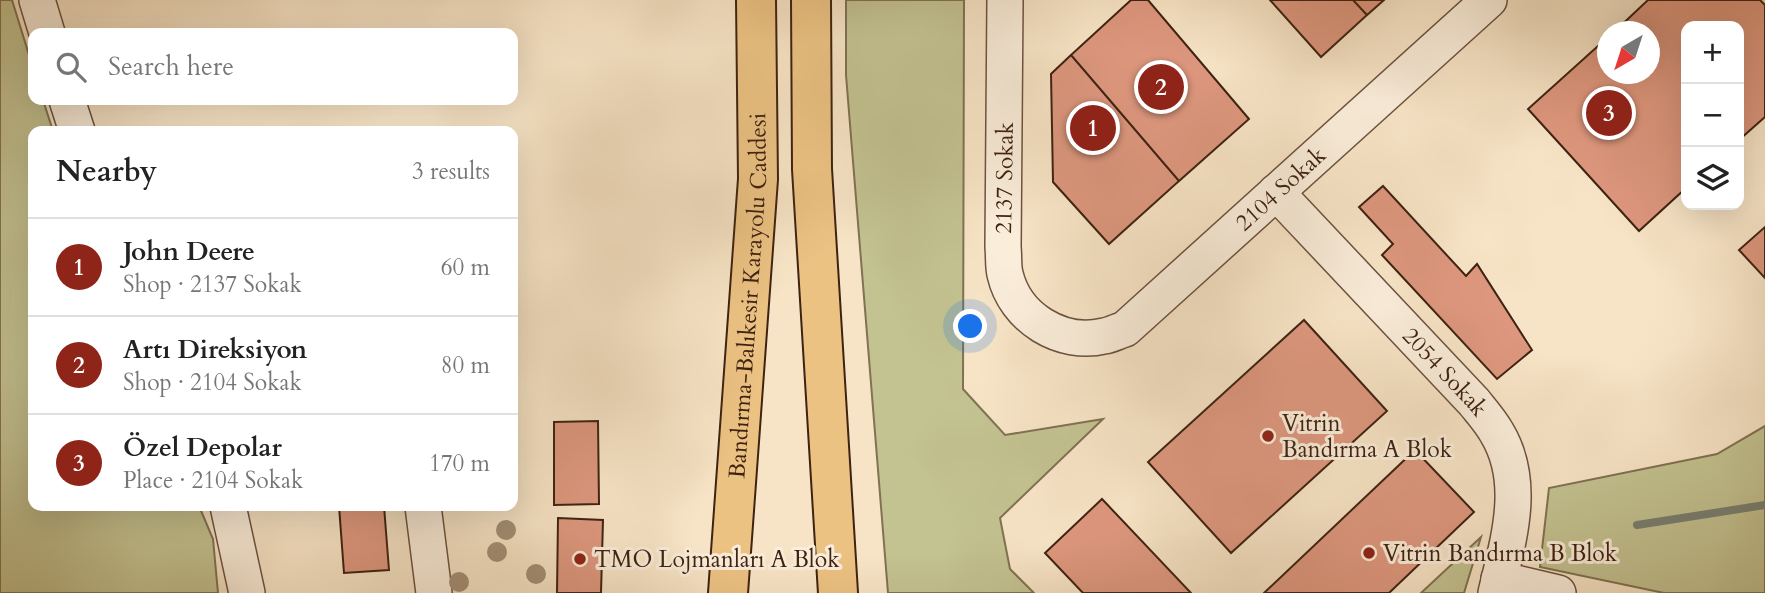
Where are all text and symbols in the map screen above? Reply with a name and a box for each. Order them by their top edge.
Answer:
north arrow [1597,21,1660,84]
map controls [1681,21,1744,210]
button: + [1681,21,1744,84]
search box [28,28,518,105]
icon: search [52,48,90,86]
text: Search here [108,49,234,84]
pin: 2 [1138,61,1184,113]
button: − [1681,84,1744,147]
pin: 3 [1586,87,1632,139]
pin: 1 [1070,102,1116,154]
street label: Bandırma-Balıkesir Karayolu Caddesi [721,113,774,480]
street label: 2137 Sokak [988,121,1021,234]
street label: 2104 Sokak [1229,139,1333,238]
button: layers [1681,147,1744,210]
text: Nearby [56,151,157,192]
text: 3 results [412,156,490,187]
text: John Deere [123,234,255,269]
text: 1 [73,252,85,283]
text: 60 m [441,252,490,283]
text: Shop · 2137 Sokak [123,269,302,300]
your location [953,309,987,343]
street label: 2054 Sokak [1395,321,1495,424]
text: Artı Direksiyon [123,332,307,367]
text: 2 [73,350,85,381]
text: 80 m [441,350,490,381]
text: Shop · 2104 Sokak [123,367,302,398]
place label: Vitrin Bandırma A Blok [1282,408,1453,465]
marker: Vitrin Bandırma A Blok [1260,428,1276,444]
text: Özel Depolar [123,430,282,465]
text: 3 [73,448,85,479]
text: 170 m [429,448,490,479]
text: Place · 2104 Sokak [123,465,303,496]
place label: Vitrin Bandırma B Blok [1383,538,1618,569]
place label: TMO Lojmanları A Blok [594,544,840,575]
marker: Vitrin Bandırma B Blok [1361,545,1377,561]
marker: TMO Lojmanları A Blok [572,551,588,567]

